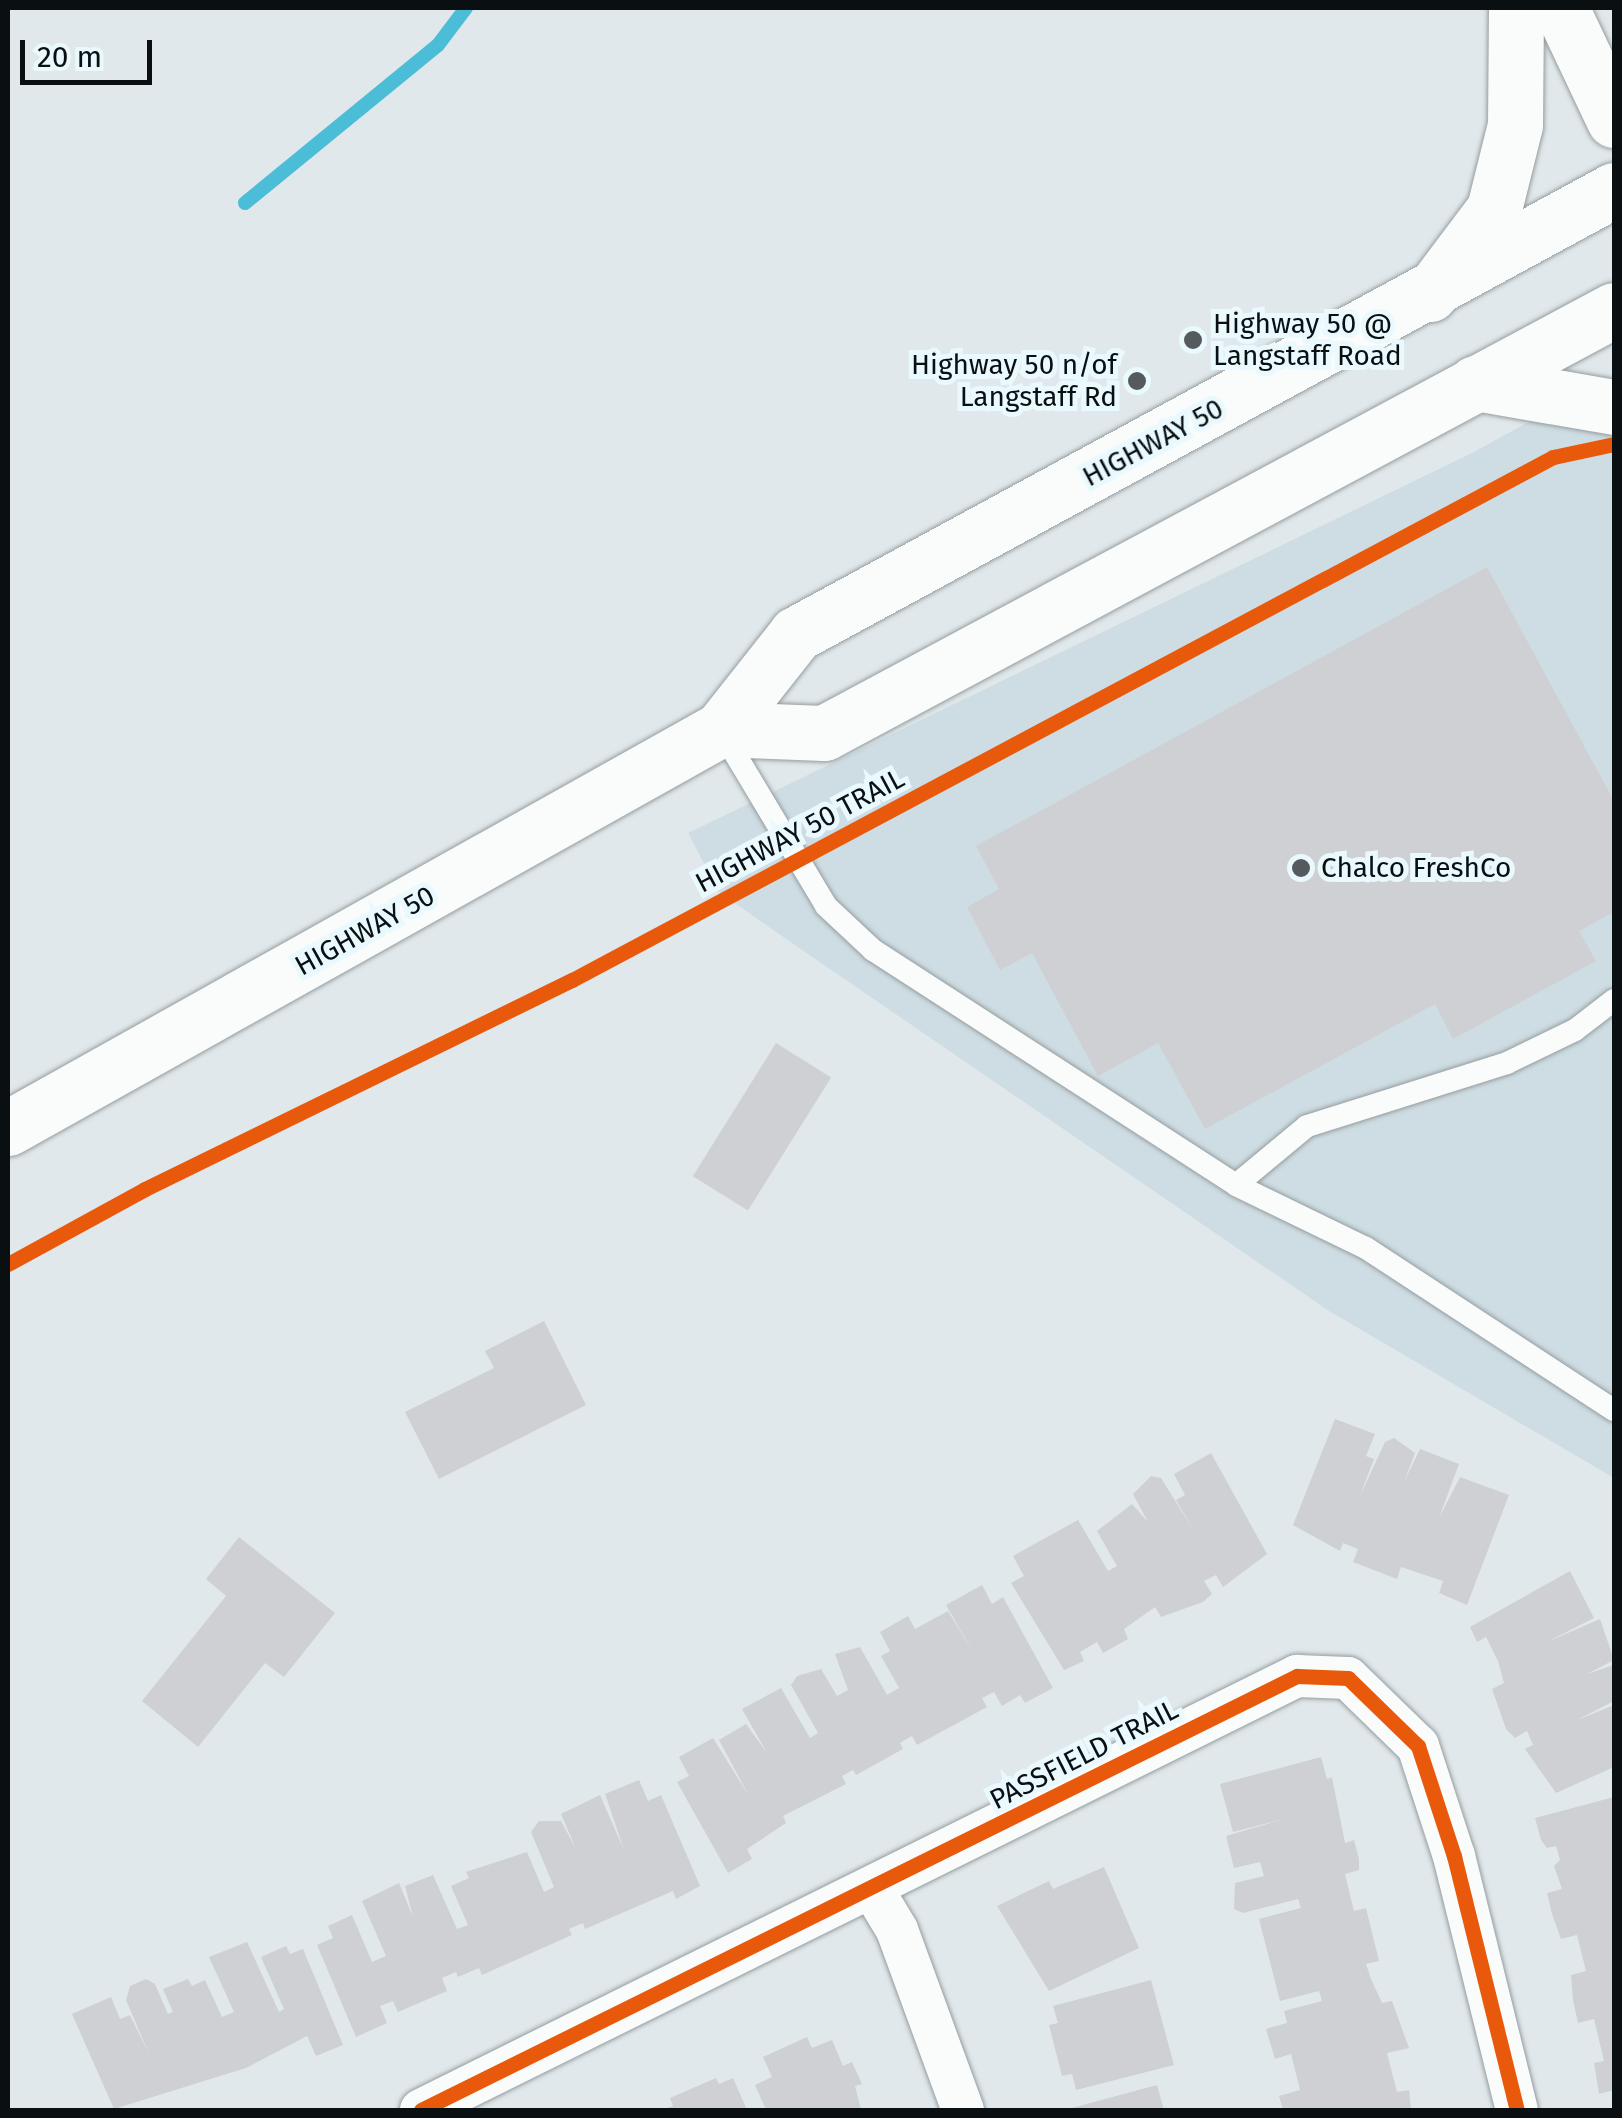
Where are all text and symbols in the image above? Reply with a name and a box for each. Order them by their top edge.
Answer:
scale bar [25,20,158,82]
text: 20 m [37,39,102,75]
place label: Highway 50 @ Langstaff Road [1213,307,1402,373]
marker: Highway 50 @ Langstaff Road [1182,329,1204,351]
place label: Highway 50 n/of Langstaff Rd [911,348,1117,414]
marker: Highway 50 n/of Langstaff Rd [1126,370,1148,392]
street label: HIGHWAY 50 [1077,392,1229,494]
street label: HIGHWAY 50 TRAIL [690,762,910,900]
place label: Chalco FreshCo [1321,851,1511,885]
marker: Chalco FreshCo [1290,857,1312,879]
street label: HIGHWAY 50 [289,879,441,983]
street label: PASSFIELD TRAIL [984,1693,1184,1817]

